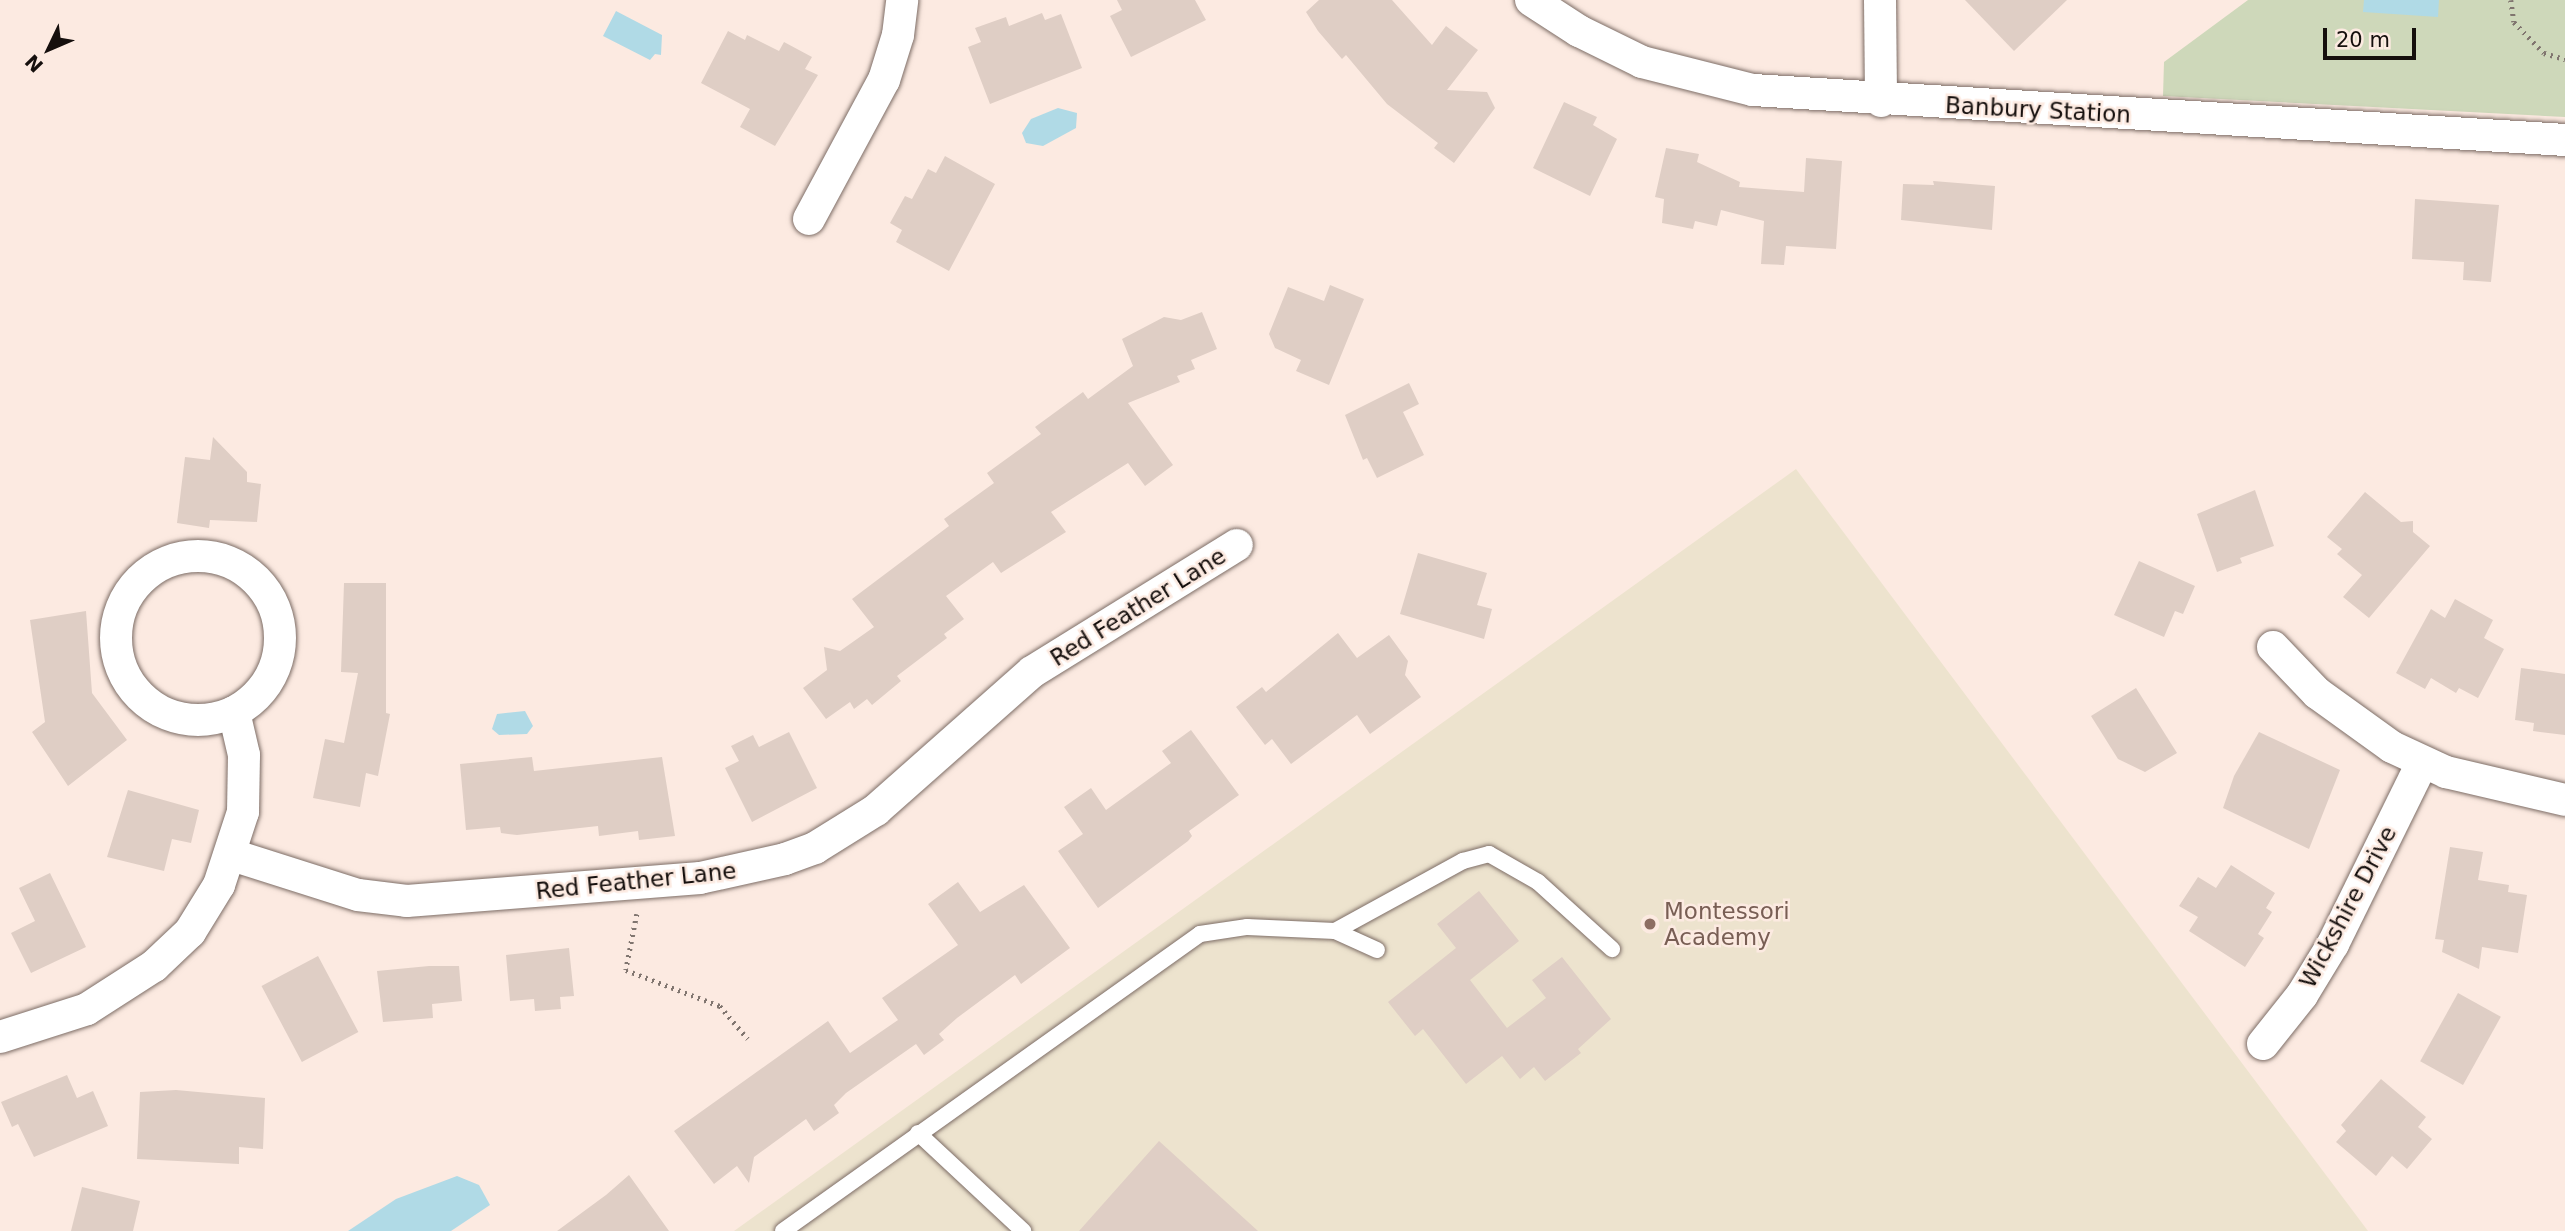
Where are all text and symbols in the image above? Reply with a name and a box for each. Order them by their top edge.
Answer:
north arrow [14,14,84,84]
scale bar [2327,14,2420,58]
text: 20 m [2336,28,2390,52]
text: N [20,50,47,77]
street label: Banbury Station [1945,91,2131,129]
street label: Red Feather Lane [1045,542,1231,672]
street label: Wickshire Drive [2294,821,2402,993]
street label: Red Feather Lane [534,857,738,905]
place label: Montessori Academy [1664,897,1790,951]
marker: Montessori Academy [1642,916,1658,932]

